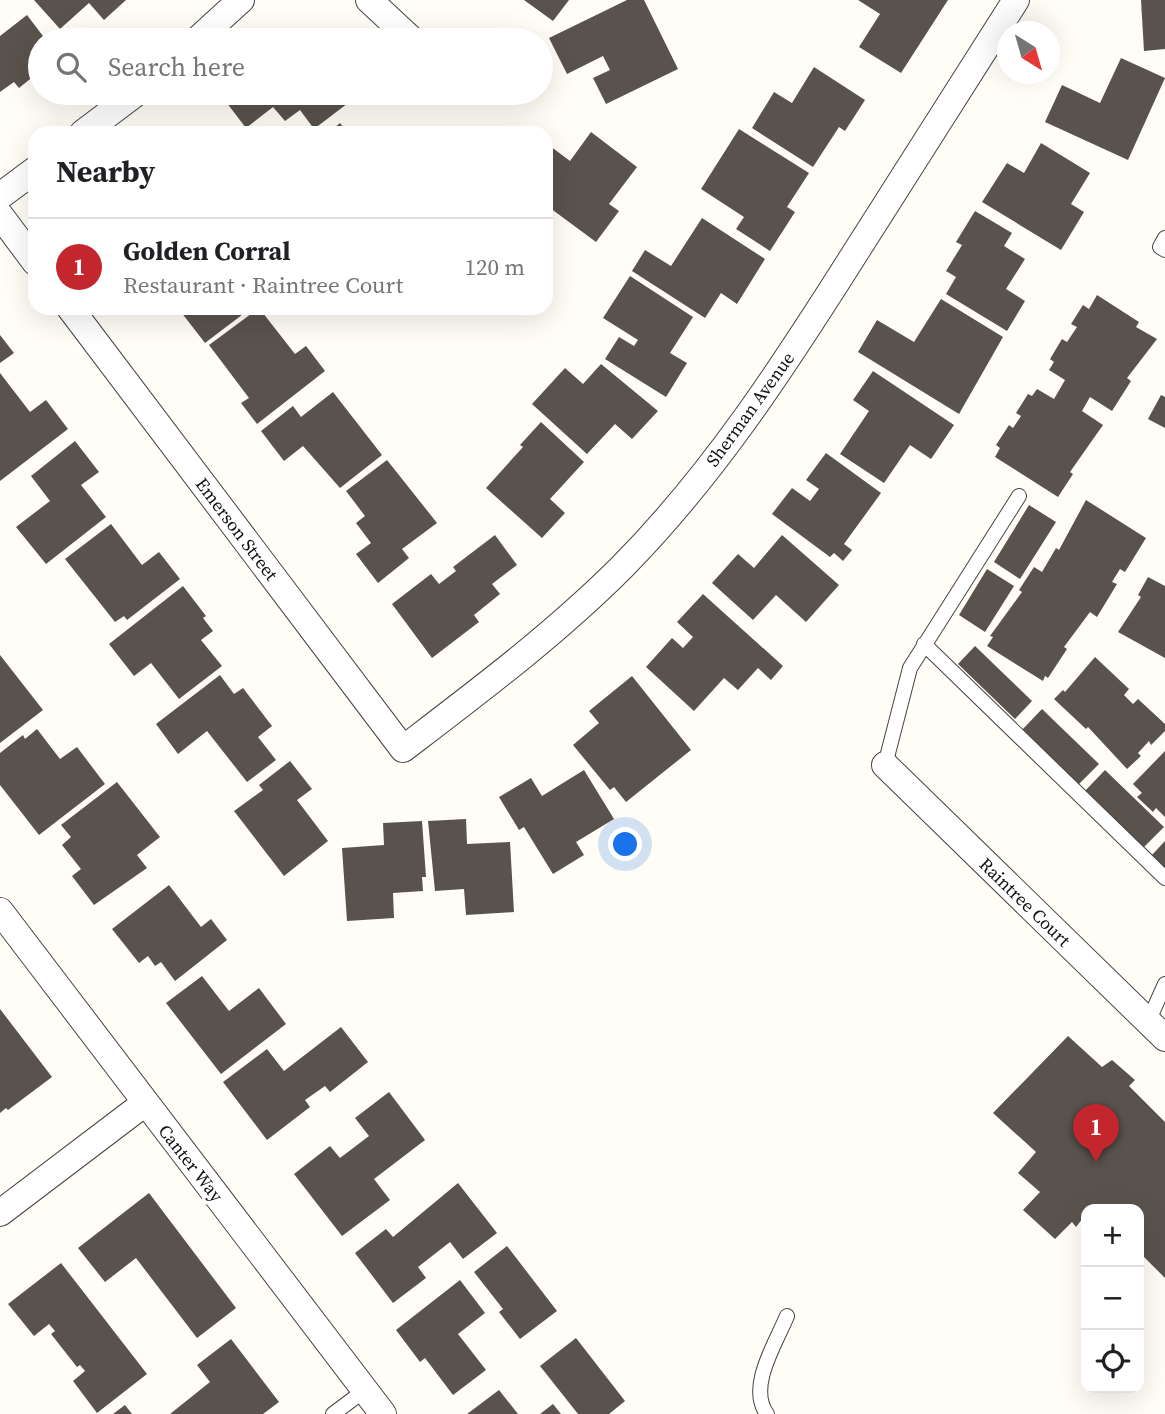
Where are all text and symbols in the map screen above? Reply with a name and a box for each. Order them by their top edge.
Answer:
north arrow [997,21,1060,84]
search box [28,28,553,105]
icon: search [52,48,90,86]
text: Search here [108,49,245,85]
text: Nearby [56,151,155,192]
text: Golden Corral [123,233,291,269]
text: 1 [73,251,85,283]
text: 120 m [464,251,525,283]
text: Restaurant · Raintree Court [123,269,403,301]
street label: Sherman Avenue [700,347,800,471]
street label: Emerson Street [190,472,284,586]
your location [608,827,642,861]
street label: Raintree Court [974,852,1076,952]
pin: 1 [1073,1104,1119,1162]
street label: Canter Way [153,1119,230,1207]
map controls [1081,1204,1144,1393]
button: + [1081,1204,1144,1267]
button: − [1081,1267,1144,1330]
button: locate [1081,1330,1144,1393]

